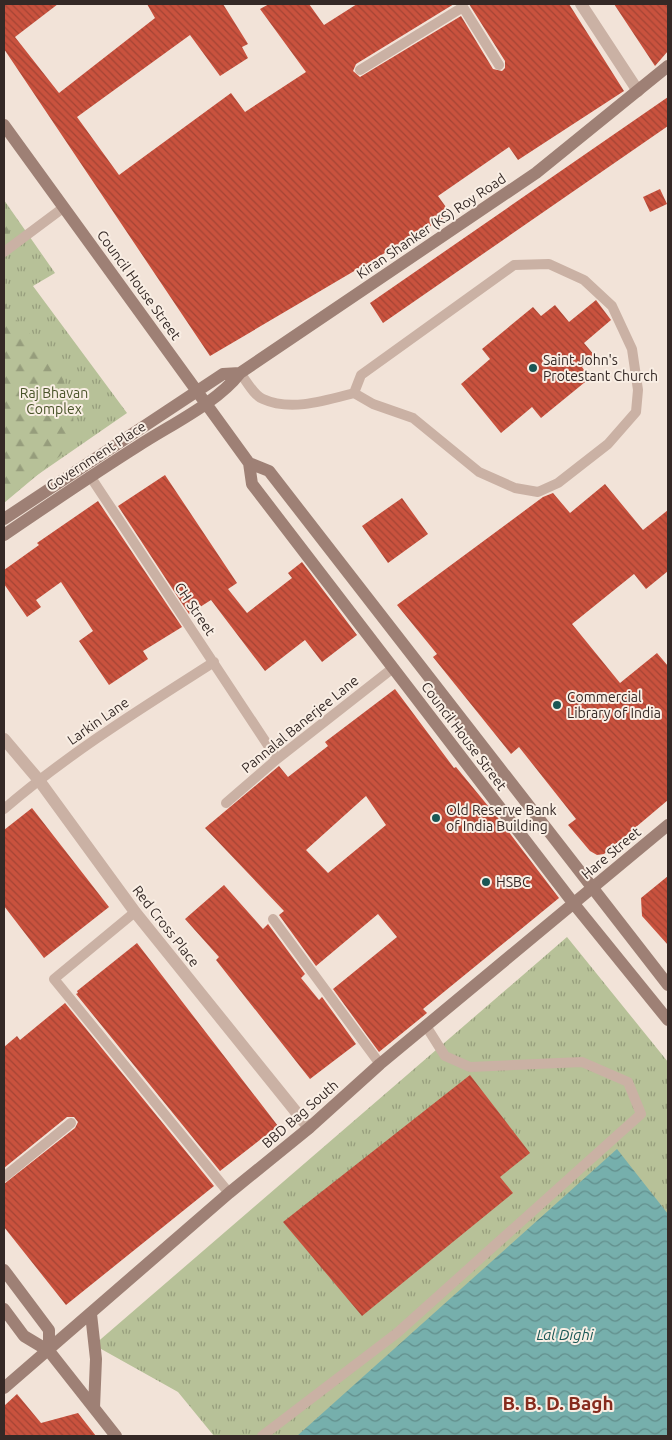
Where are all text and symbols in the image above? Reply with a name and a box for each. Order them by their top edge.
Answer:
street label: Kiran Shanker (KS) Roy Road [353,170,509,282]
street label: Council House Street [94,227,184,343]
place label: Saint John's Protestant Church [543,352,658,384]
marker: Saint John's Protestant Church [527,362,539,374]
park label: Raj Bhavan Complex [20,385,88,417]
street label: Government Place [43,418,149,494]
street label: CH Street [171,579,219,639]
street label: Pannalal Banerjee Lane [238,672,362,776]
street label: Council House Street [418,679,510,794]
place label: Commercial Library of India [567,689,661,721]
street label: Larkin Lane [64,694,132,748]
marker: Commercial Library of India [551,699,563,711]
place label: Old Reserve Bank of India Building [446,802,557,834]
marker: Old Reserve Bank of India Building [430,812,442,824]
street label: Hare Street [578,823,644,882]
place label: HSBC [496,874,531,890]
marker: HSBC [480,876,492,888]
street label: Red Cross Place [129,882,203,970]
street label: BBD Bag South [259,1077,341,1151]
water label: Lal Dighi [536,1326,595,1343]
district label: B. B. D. Bagh [502,1392,614,1414]

